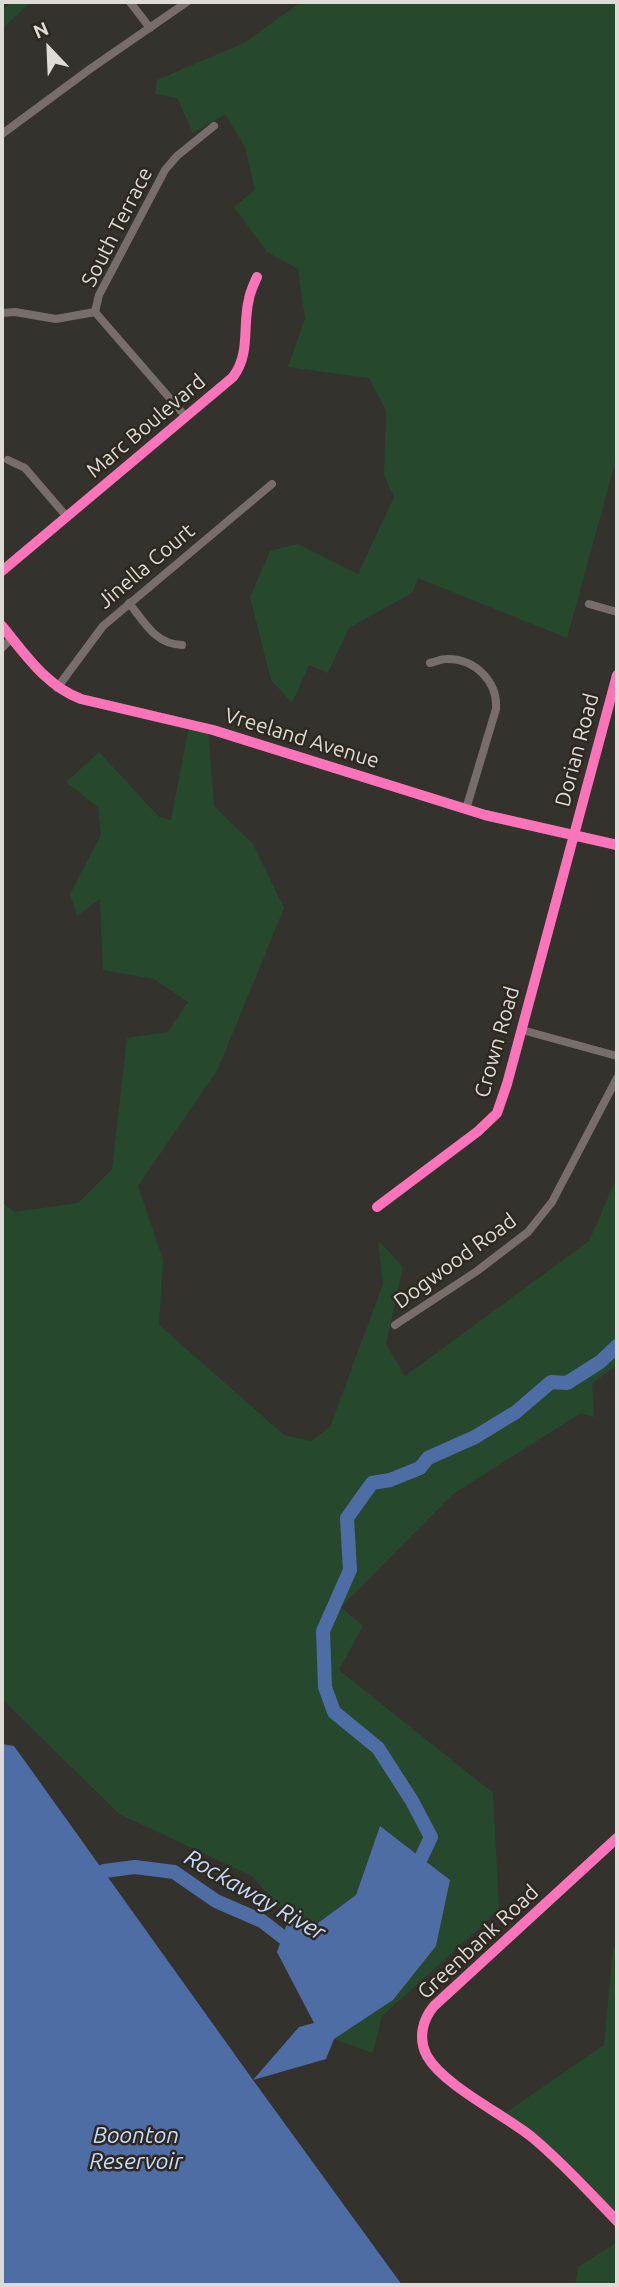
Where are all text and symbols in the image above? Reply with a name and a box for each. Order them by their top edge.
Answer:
north arrow [14,14,84,84]
text: N [30,17,52,43]
street label: South Terrace [76,163,158,291]
street label: Marc Boulevard [81,369,211,483]
street label: Jinella Court [92,518,200,614]
street label: Dorian Road [550,691,604,809]
street label: Vreeland Avenue [222,703,382,773]
street label: Crown Road [469,983,525,1101]
street label: Dogwood Road [389,1208,521,1314]
water label: Rockaway River [180,1843,330,1947]
street label: Greenbank Road [412,1880,544,2004]
water label: Boonton Reservoir [89,2121,183,2175]

